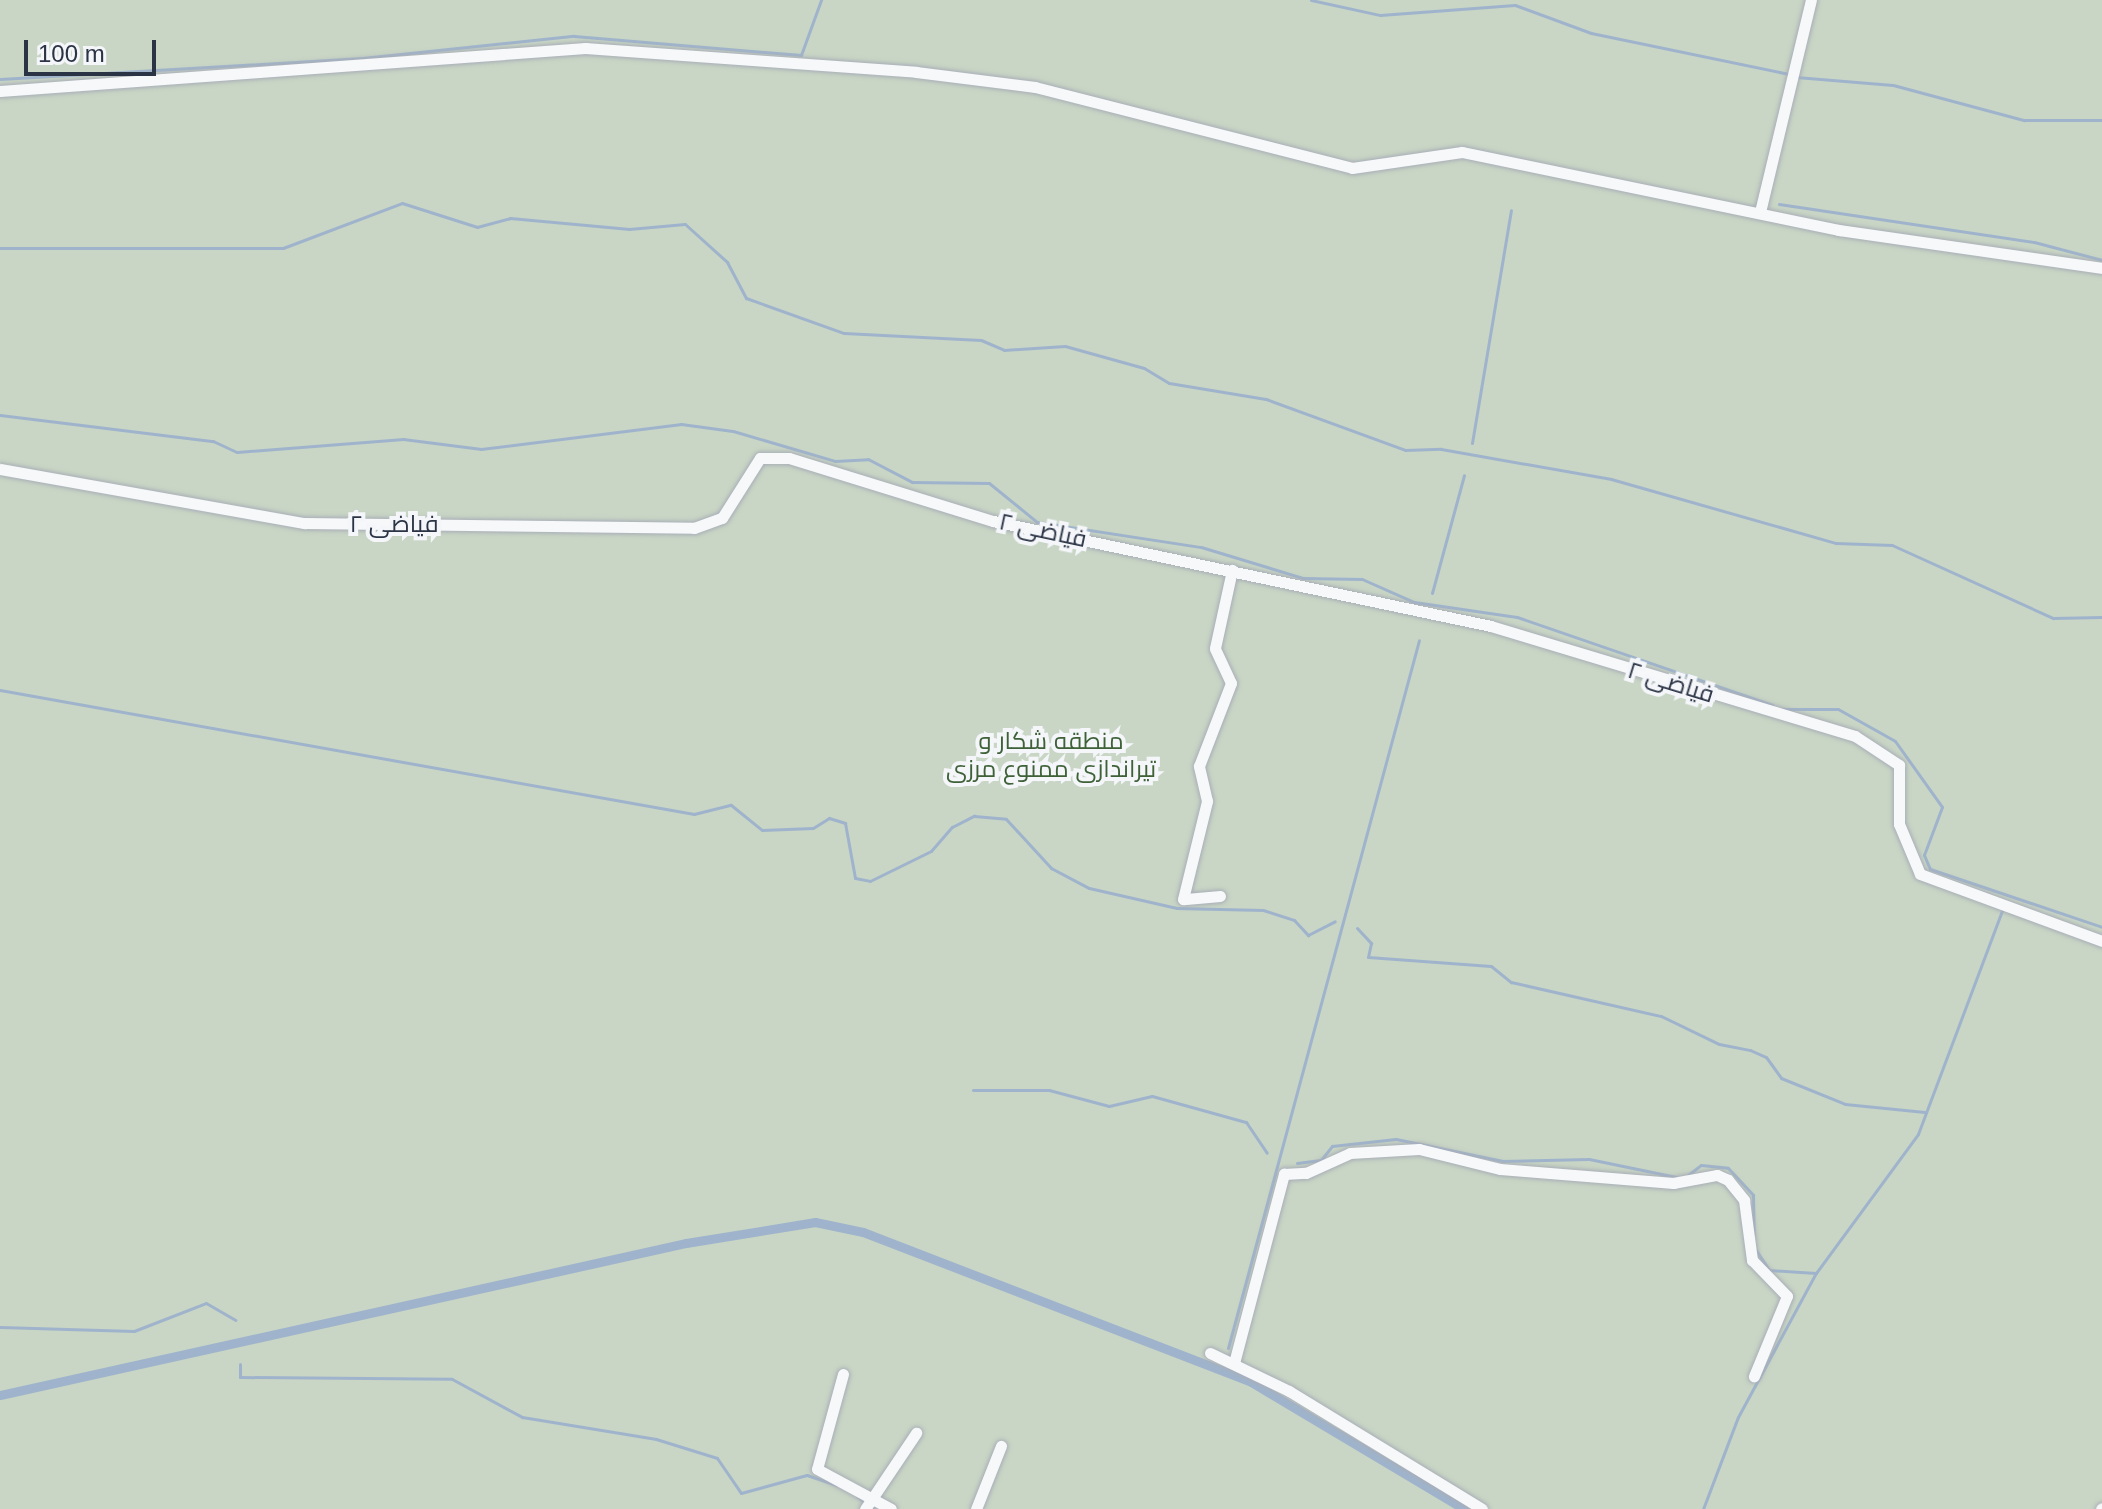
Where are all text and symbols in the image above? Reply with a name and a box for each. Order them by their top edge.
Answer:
scale bar [28,24,160,74]
text: 100 m [38,40,105,67]
street label: فیاضی ۲ [997,507,1089,553]
street label: فیاضی ۲ [350,510,438,538]
street label: فیاضی ۲ [1624,655,1718,709]
park label: منطقه شکار و تیراندازی ممنوع مرزی [946,727,1156,783]

